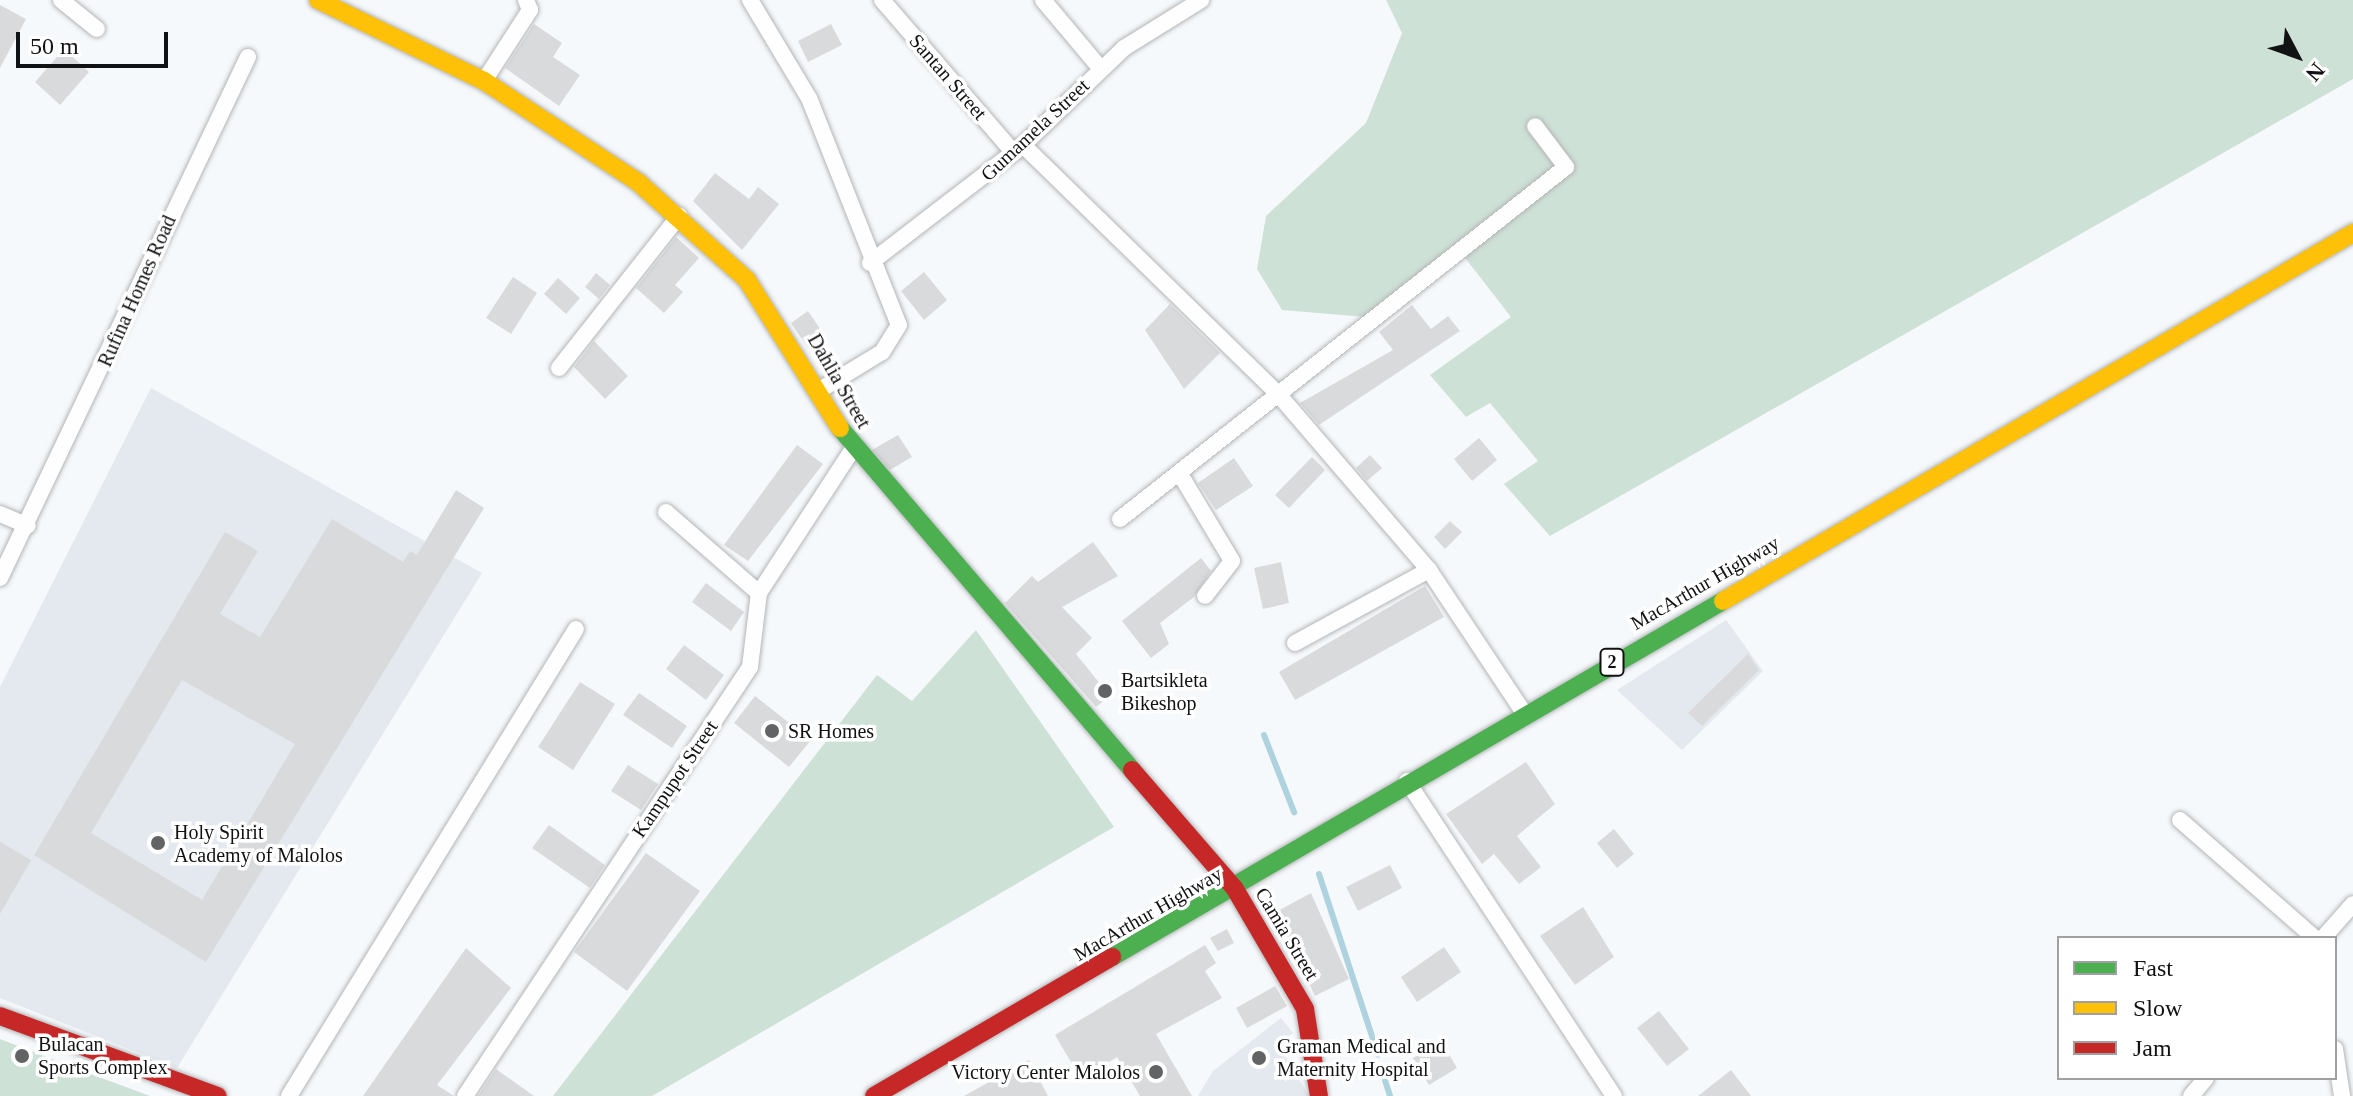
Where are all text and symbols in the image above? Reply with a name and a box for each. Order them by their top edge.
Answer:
scale bar [20,16,172,66]
north arrow [2257,16,2337,96]
street label: Santan Street [904,29,992,125]
text: 50 m [30,33,79,59]
text: N [2301,58,2330,86]
street label: Gumamela Street [976,74,1094,186]
street label: Rufina Homes Road [93,212,181,370]
street label: Dahlia Street [802,330,876,432]
street label: MacArthur Highway [1627,531,1783,635]
road number: 2 [1598,648,1626,676]
place label: Bartsikleta Bikeshop [1121,668,1208,715]
marker: Bartsikleta Bikeshop [1096,682,1114,700]
street label: Kampupot Street [627,716,723,842]
place label: SR Homes [788,719,874,743]
marker: SR Homes [763,722,781,740]
place label: Holy Spirit Academy of Malolos [174,820,343,867]
marker: Holy Spirit Academy of Malolos [149,834,167,852]
street label: MacArthur Highway [1070,862,1226,966]
street label: Camia Street [1250,883,1324,985]
legend [2057,936,2337,1080]
text: Fast [2133,955,2173,981]
text: Slow [2133,995,2182,1021]
place label: Bulacan Sports Complex [38,1032,167,1079]
place label: Graman Medical and Maternity Hospital [1277,1034,1446,1081]
text: Jam [2133,1035,2172,1061]
marker: Bulacan Sports Complex [13,1047,31,1065]
marker: Graman Medical and Maternity Hospital [1248,1047,1270,1069]
place label: Victory Center Malolos [951,1060,1140,1084]
marker: Victory Center Malolos [1147,1063,1165,1081]

